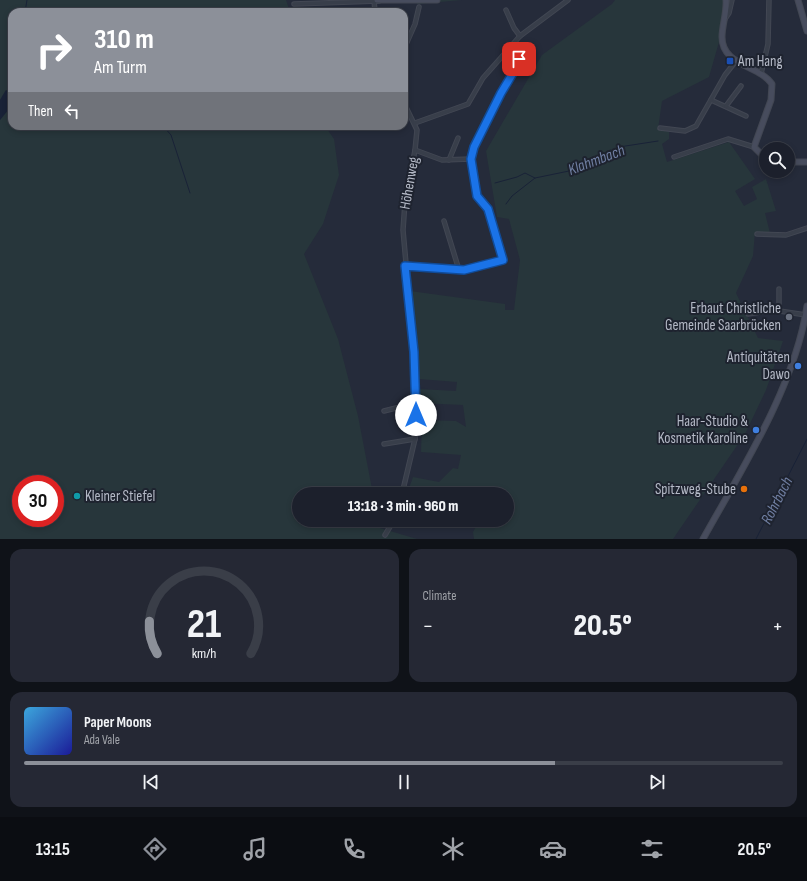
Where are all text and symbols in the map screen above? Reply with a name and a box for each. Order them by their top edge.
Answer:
text: 310 m [94,23,154,56]
icon: right [28,24,80,76]
pin [502,42,536,76]
icon: arrive [508,48,530,70]
place label: Am Hang [737,52,783,71]
marker: Am Hang [725,56,735,66]
text: Am Turm [94,57,147,78]
icon: left [61,100,83,122]
text: Then [28,102,53,121]
water label: Klahmbach [566,141,628,180]
map controls [759,142,795,178]
button: search [759,142,795,178]
street label: Höhenweg [396,155,423,211]
place label: Erbaut Christliche Gemeinde Saarbrücken [665,299,781,335]
marker: Erbaut Christliche Gemeinde Saarbrücken [784,312,794,322]
place label: Antiquitäten Dawo [726,348,790,384]
marker: Antiquitäten Dawo [793,361,803,371]
position arrow [395,394,437,436]
place label: Haar-Studio & Kosmetik Karoline [658,412,748,448]
marker: Haar-Studio & Kosmetik Karoline [751,425,761,435]
water label: Rohrbach [757,474,797,528]
speed limit sign: 30 [12,475,64,527]
place label: Spitzweg-Stube [655,480,736,499]
marker: Spitzweg-Stube [739,484,749,494]
place label: Kleiner Stiefel [85,487,155,506]
marker: Kleiner Stiefel [72,491,82,501]
text: 13:18 · 3 min · 960 m [348,497,458,516]
text: Climate [423,588,456,604]
text: 21 [187,599,222,648]
text: 20.5° [574,608,632,644]
text: − [423,613,433,640]
text: + [772,613,783,640]
text: km/h [192,644,217,661]
text: Paper Moons [84,713,152,732]
text: Ada Vale [84,732,120,748]
icon: previous [140,771,162,793]
icon: pause [393,771,415,793]
icon: next [646,771,668,793]
icon: directions [141,835,169,863]
icon: music [241,835,269,863]
icon: phone [340,835,368,863]
icon: climate [439,835,467,863]
icon: car [539,835,567,863]
icon: filters [638,835,666,863]
text: 13:15 [36,839,70,860]
text: 20.5° [738,839,771,860]

